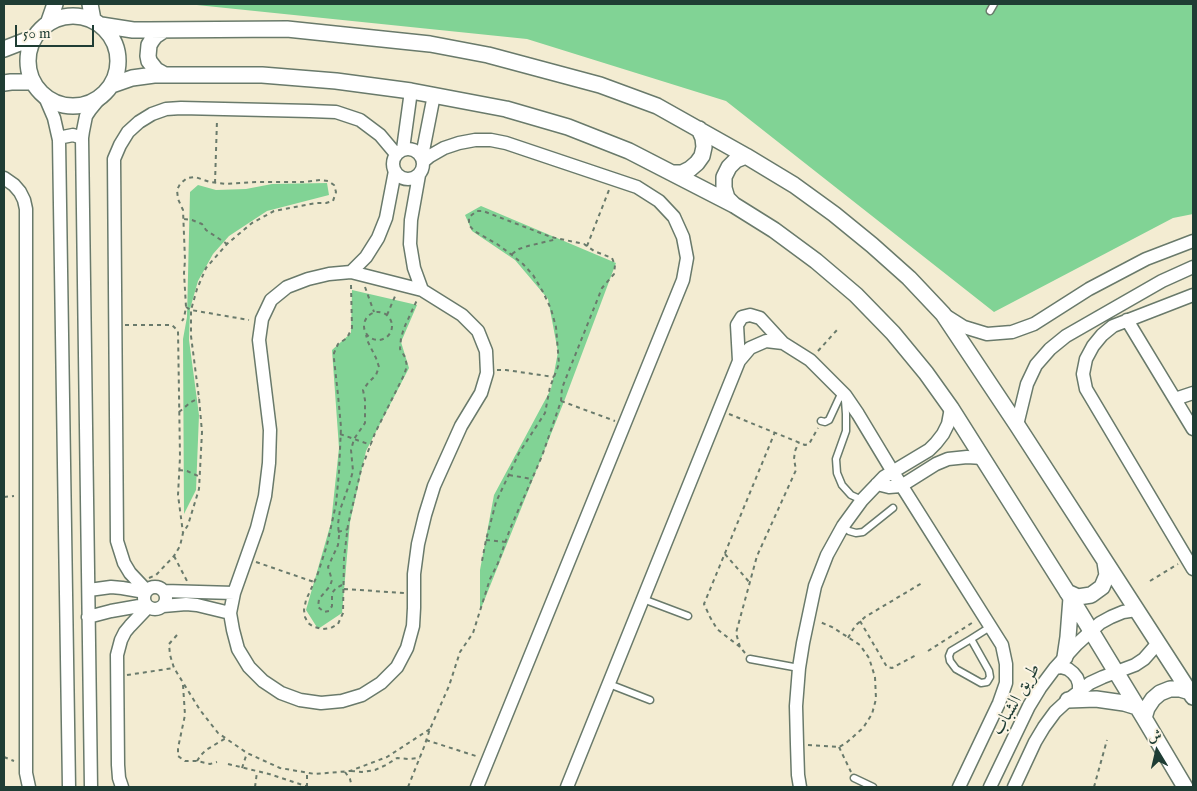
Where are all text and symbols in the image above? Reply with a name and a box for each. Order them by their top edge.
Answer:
scale bar [18,15,96,47]
text: 50 m [23,24,51,43]
street label: طريق الشباب [988,660,1046,740]
north arrow [1132,726,1182,776]
text: ش [1146,726,1163,746]

